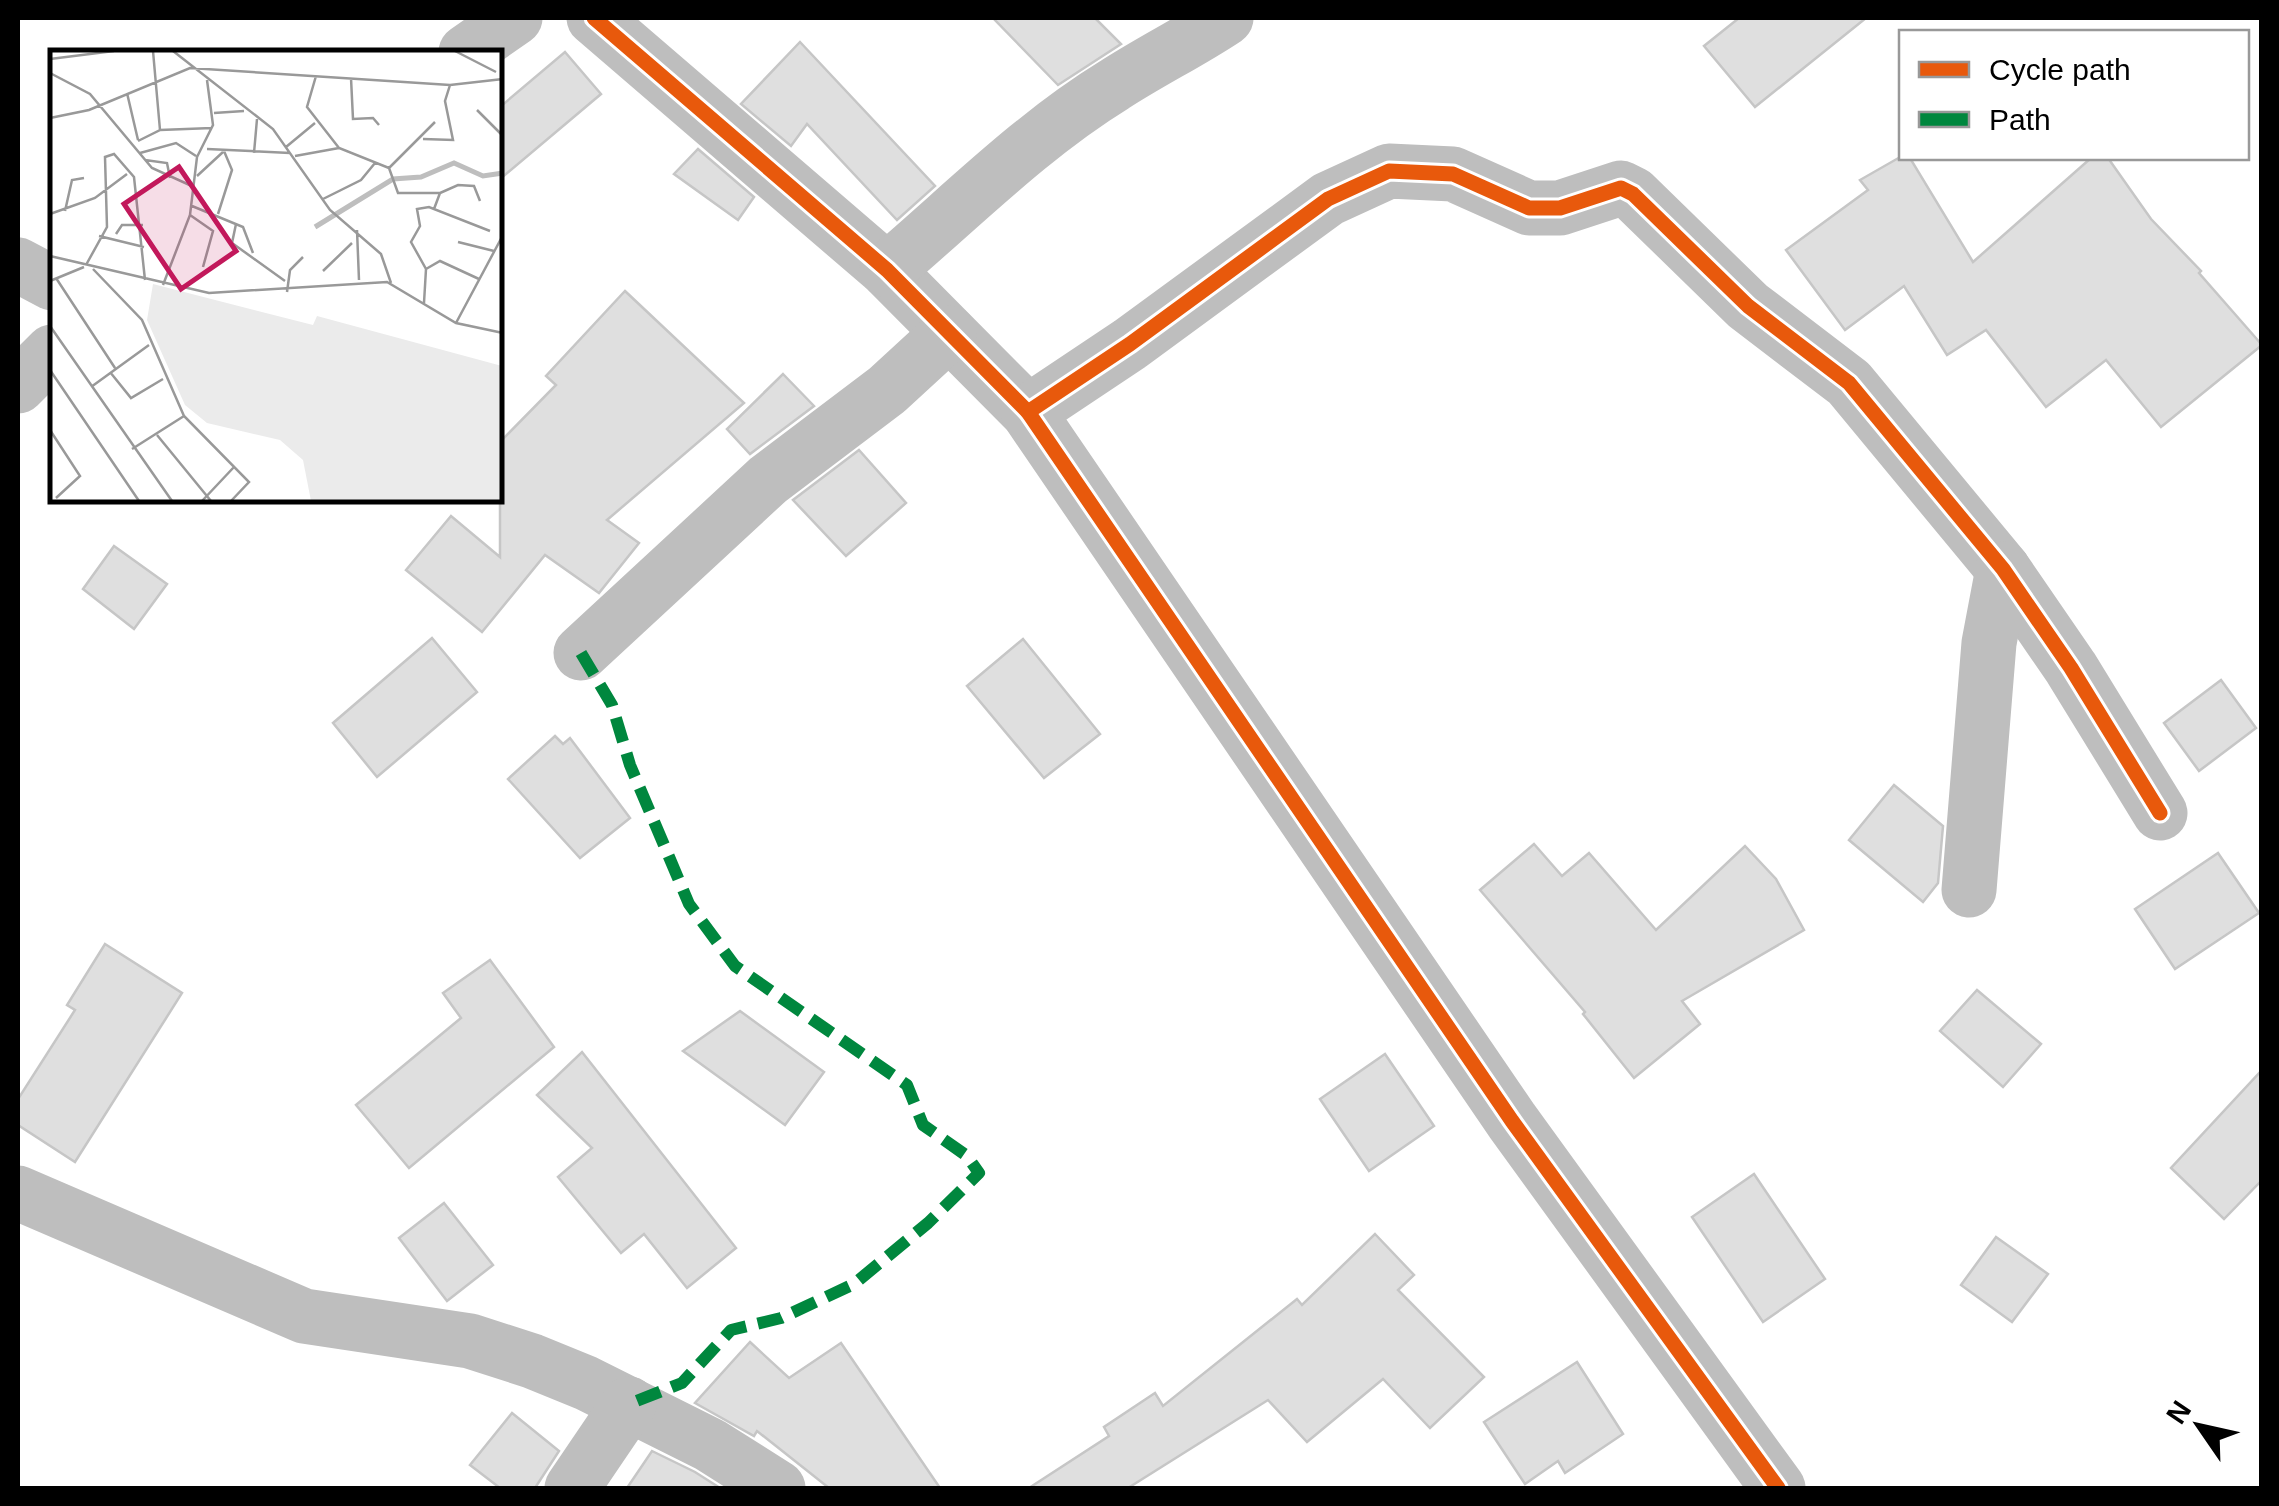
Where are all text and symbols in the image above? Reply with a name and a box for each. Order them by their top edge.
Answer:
legend [1899,30,2249,160]
inset map [50,50,502,502]
text: Cycle path [1989,53,2131,86]
text: Path [1989,103,2051,136]
north arrow [2149,1376,2249,1476]
text: N [2160,1395,2197,1429]

